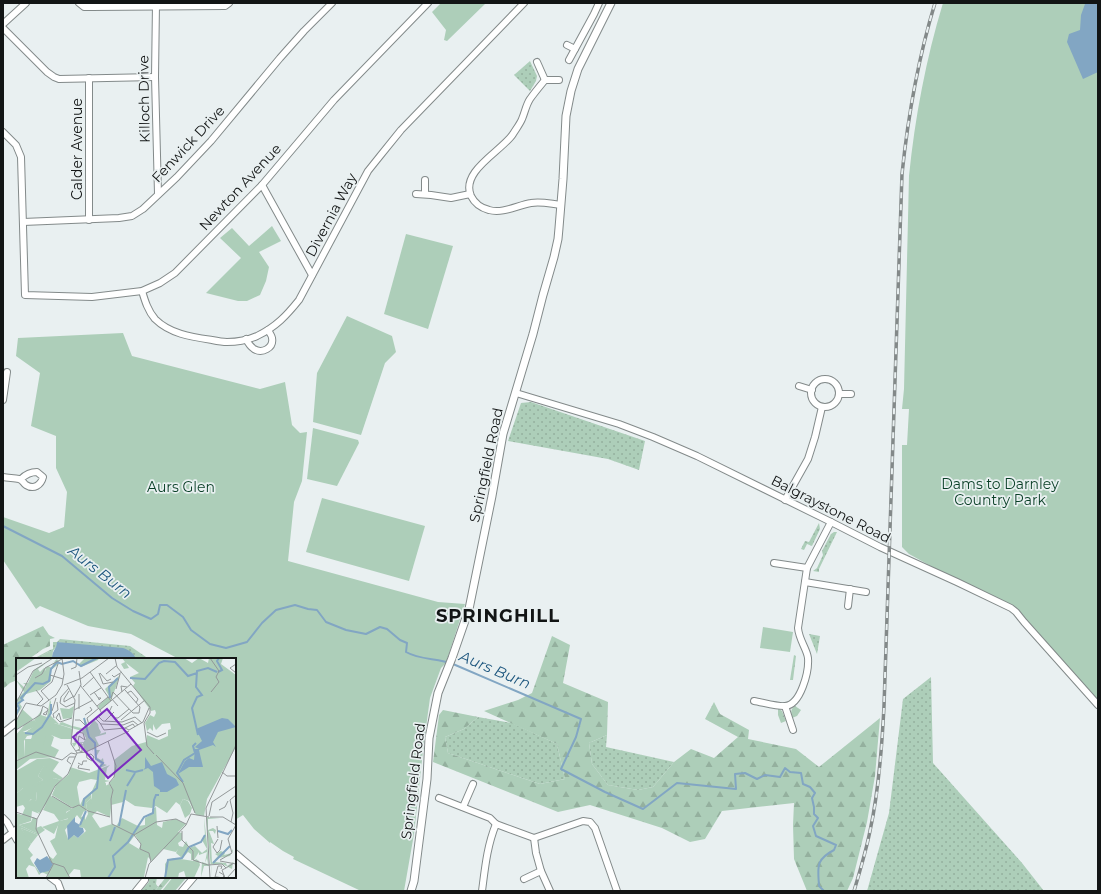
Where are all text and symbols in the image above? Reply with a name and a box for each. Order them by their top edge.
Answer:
street label: Killoch Drive [134,55,154,143]
street label: Calder Avenue [68,98,86,200]
street label: Fenwick Drive [148,102,228,186]
street label: Newton Avenue [195,140,285,234]
street label: Divernia Way [301,170,361,260]
street label: Springfield Road [465,406,507,524]
street label: Balgraystone Road [768,471,894,547]
park label: Dams to Darnley Country Park [941,475,1059,509]
park label: Aurs Glen [147,478,215,496]
water label: Aurs Burn [64,540,136,602]
district label: SPRINGHILL [436,605,560,627]
water label: Aurs Burn [456,646,534,693]
inset map [16,658,236,878]
street label: Springfield Road [397,722,429,840]

